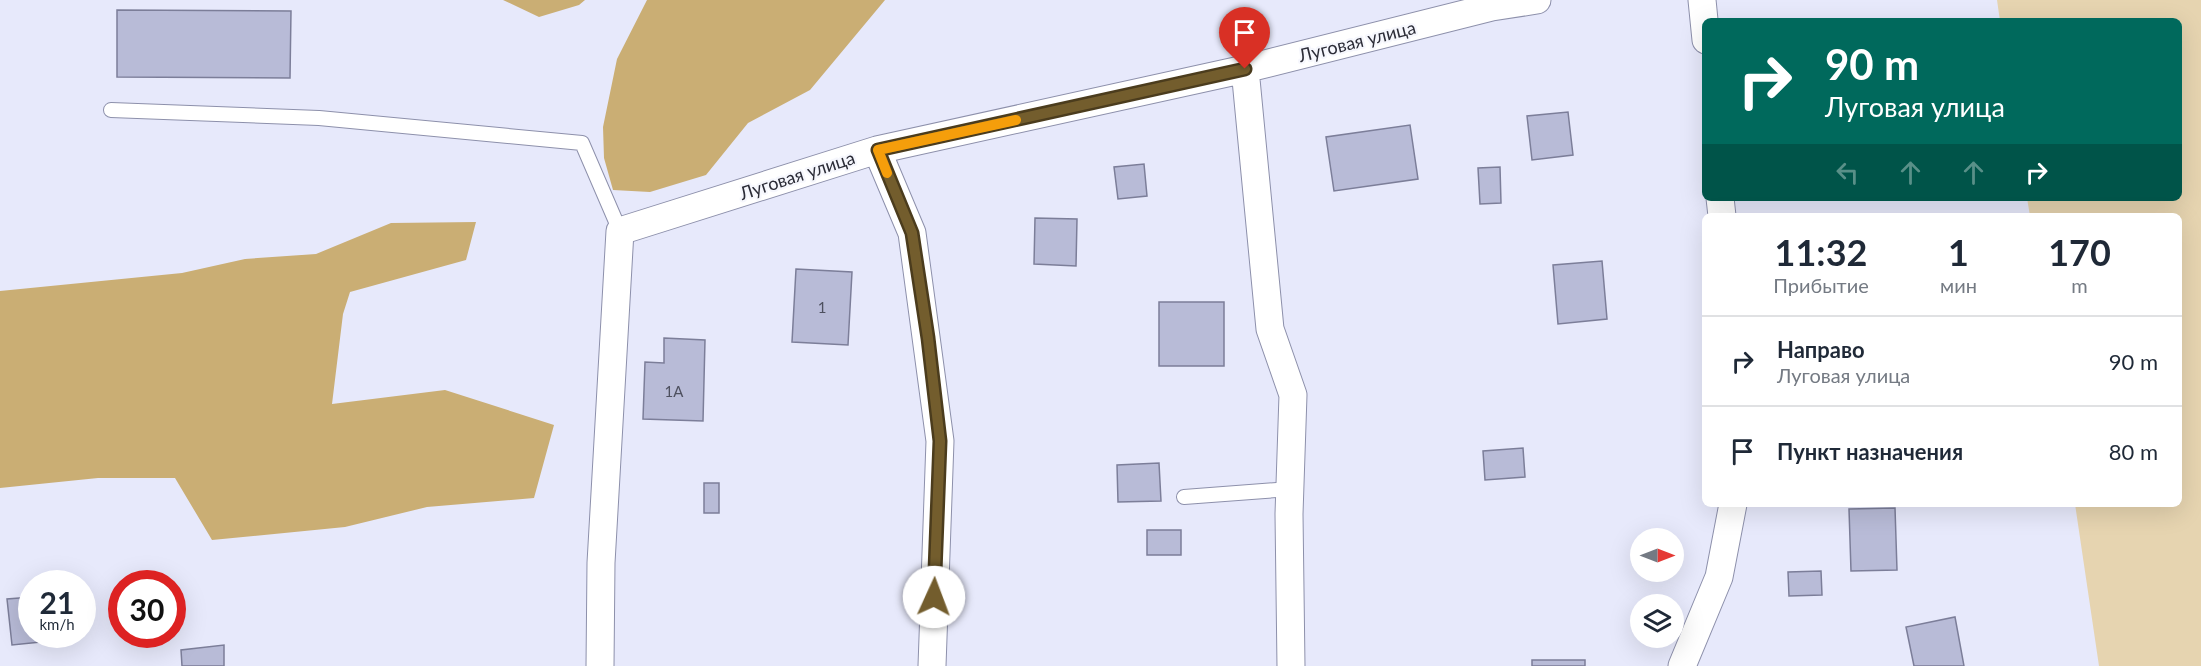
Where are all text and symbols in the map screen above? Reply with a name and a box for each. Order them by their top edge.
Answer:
pin [1219,7,1270,69]
icon: arrive [1228,16,1261,49]
street label: Луговая улица [1295,16,1418,66]
text: 90 m [1825,39,1919,89]
icon: right [1726,42,1804,120]
text: Луговая улица [1825,90,2005,123]
street label: Луговая улица [736,146,857,204]
icon: left [1831,156,1864,189]
icon: ahead [1894,156,1927,189]
icon: ahead [1957,156,1990,189]
icon: right [2020,156,2053,189]
text: 11:32 [1775,230,1867,274]
text: 1 [1948,230,1969,274]
text: 170 [2048,230,2111,274]
text: Прибытие [1773,273,1869,297]
text: мин [1940,273,1977,297]
text: m [2071,273,2088,297]
house number: 1 [818,298,826,316]
text: Направо [1777,336,1865,363]
icon: right [1726,345,1759,378]
text: 90 m [2109,348,2158,375]
text: Луговая улица [1777,363,1910,387]
house number: 1А [665,382,684,400]
icon: arrive [1726,435,1759,468]
text: Пункт назначения [1777,438,1963,465]
text: 80 m [2109,438,2158,465]
north arrow [1630,528,1684,582]
map controls [1630,528,1684,648]
position arrow [902,565,966,629]
speed limit sign: 30 [108,570,186,648]
text: 21 [40,584,74,620]
button: layers [1630,594,1684,648]
text: km/h [39,615,75,633]

